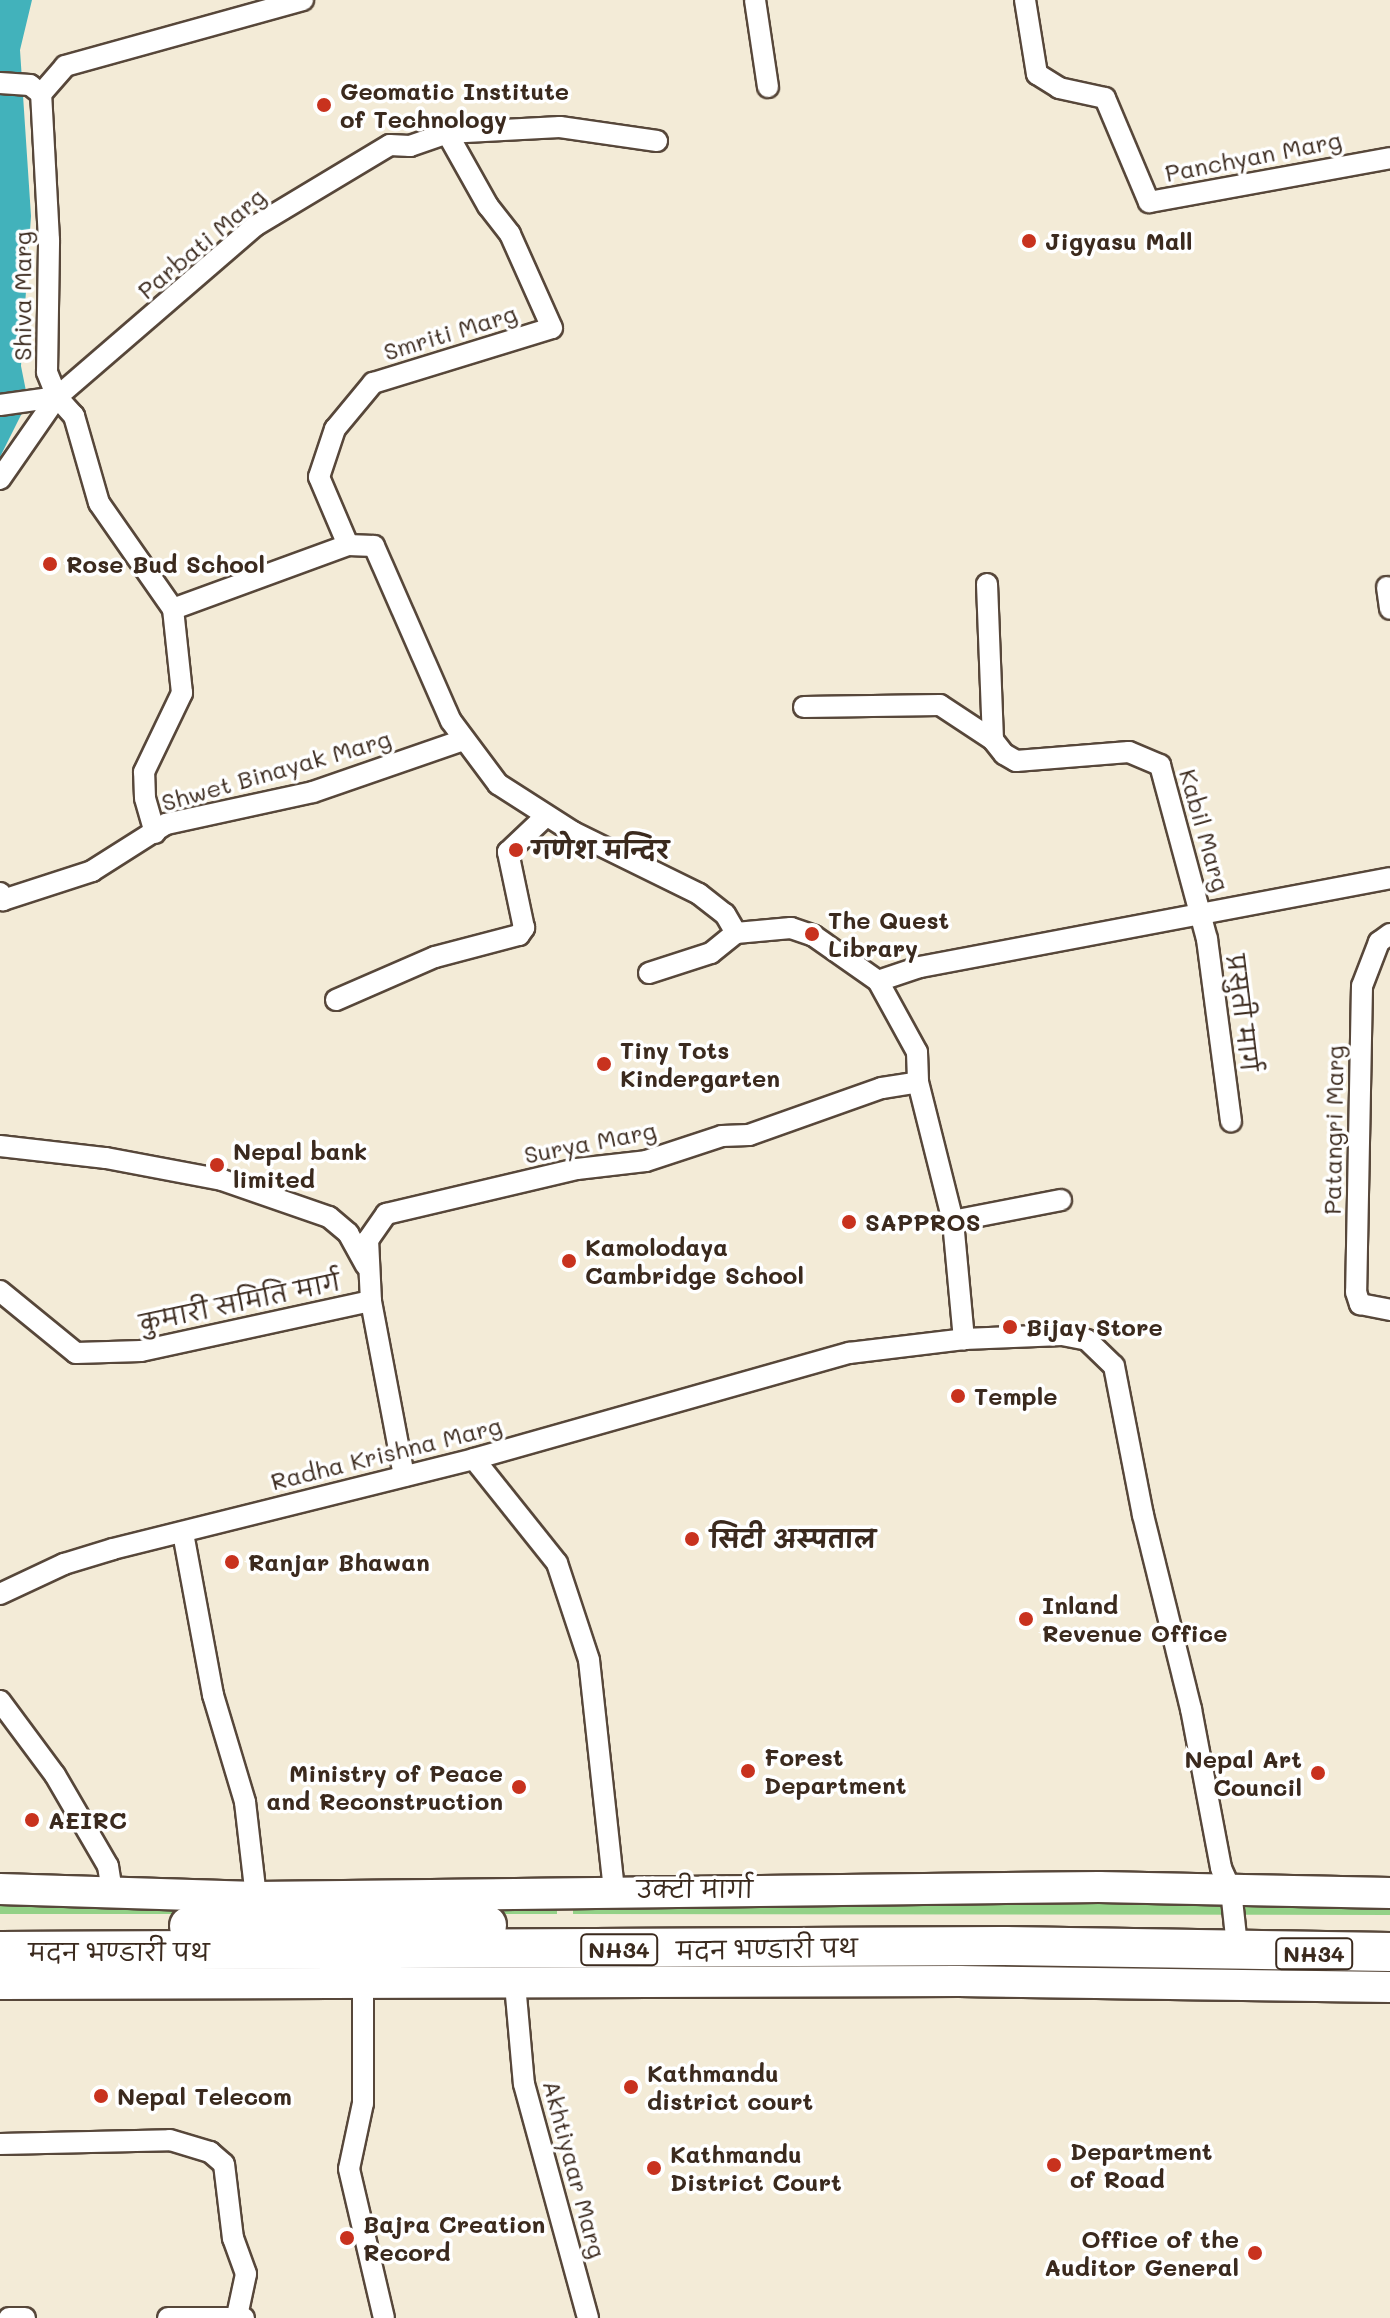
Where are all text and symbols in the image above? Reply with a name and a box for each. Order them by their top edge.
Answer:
place label: Geomatic Institute of Technology [340,77,569,133]
marker: Geomatic Institute of Technology [315,96,333,114]
street label: Panchyan Marg [1162,125,1344,187]
street label: Parbati Marg [131,181,271,305]
place label: Jigyasu Mall [1045,227,1193,255]
street label: Shiva Marg [8,231,36,361]
marker: Jigyasu Mall [1020,232,1038,250]
street label: Smriti Marg [380,298,520,366]
place label: Rose Bud School [66,550,265,578]
marker: Rose Bud School [41,555,59,573]
street label: Shwet Binayak Marg [158,723,394,817]
street label: Kabil Marg [1174,766,1236,894]
place label: गणेश मन्दिर [532,836,669,864]
marker: गणेश मन्दिर [507,841,525,859]
place label: The Quest Library [828,906,949,962]
marker: The Quest Library [803,925,821,943]
street label: प्रसुती मार्ग [1222,953,1264,1073]
place label: Tiny Tots Kindergarten [620,1036,780,1092]
street label: Patangri Marg [1317,1045,1349,1215]
marker: Tiny Tots Kindergarten [595,1055,613,1073]
street label: Surya Marg [522,1115,658,1169]
place label: Nepal bank limited [233,1137,367,1193]
marker: Nepal bank limited [208,1156,226,1174]
place label: SAPPROS [865,1208,981,1236]
marker: SAPPROS [840,1213,858,1231]
place label: Kamolodaya Cambridge School [585,1233,804,1289]
marker: Kamolodaya Cambridge School [560,1252,578,1270]
street label: कुमारी समिति मार्ग [137,1267,343,1337]
place label: Bijay Store [1026,1313,1163,1341]
marker: Bijay Store [1001,1318,1019,1336]
place label: Temple [974,1382,1057,1410]
marker: Temple [949,1387,967,1405]
street label: Radha Krishna Marg [268,1410,504,1496]
place label: सिटी अस्पताल [710,1525,876,1553]
marker: सिटी अस्पताल [681,1528,703,1550]
place label: Ranjar Bhawan [248,1548,430,1576]
marker: Ranjar Bhawan [223,1553,241,1571]
place label: Inland Revenue Office [1042,1591,1227,1647]
marker: Inland Revenue Office [1017,1610,1035,1628]
place label: Forest Department [764,1743,906,1799]
place label: Nepal Art Council [1185,1745,1302,1801]
place label: Ministry of Peace and Reconstruction [267,1759,503,1815]
marker: Forest Department [739,1762,757,1780]
marker: Nepal Art Council [1309,1764,1327,1782]
marker: Ministry of Peace and Reconstruction [510,1778,528,1796]
place label: AEIRC [48,1806,127,1834]
marker: AEIRC [23,1811,41,1829]
street label: उक्टी मार्गा [637,1875,753,1903]
road number: NH34 [579,1932,659,1968]
street label: मदन भण्डारी पथ [676,1933,858,1965]
road number: NH34 [1274,1936,1354,1972]
street label: मदन भण्डारी पथ [28,1938,210,1966]
place label: Kathmandu district court [647,2059,813,2115]
street label: Akhtiyaar Marg [537,2077,613,2261]
marker: Kathmandu district court [622,2078,640,2096]
place label: Nepal Telecom [117,2082,292,2110]
marker: Nepal Telecom [92,2087,110,2105]
place label: Department of Road [1070,2137,1212,2193]
place label: Kathmandu District Court [670,2140,842,2196]
marker: Department of Road [1045,2156,1063,2174]
marker: Kathmandu District Court [645,2159,663,2177]
place label: Bajra Creation Record [363,2210,545,2266]
place label: Office of the Auditor General [1044,2225,1239,2281]
marker: Bajra Creation Record [338,2229,356,2247]
marker: Office of the Auditor General [1246,2244,1264,2262]

